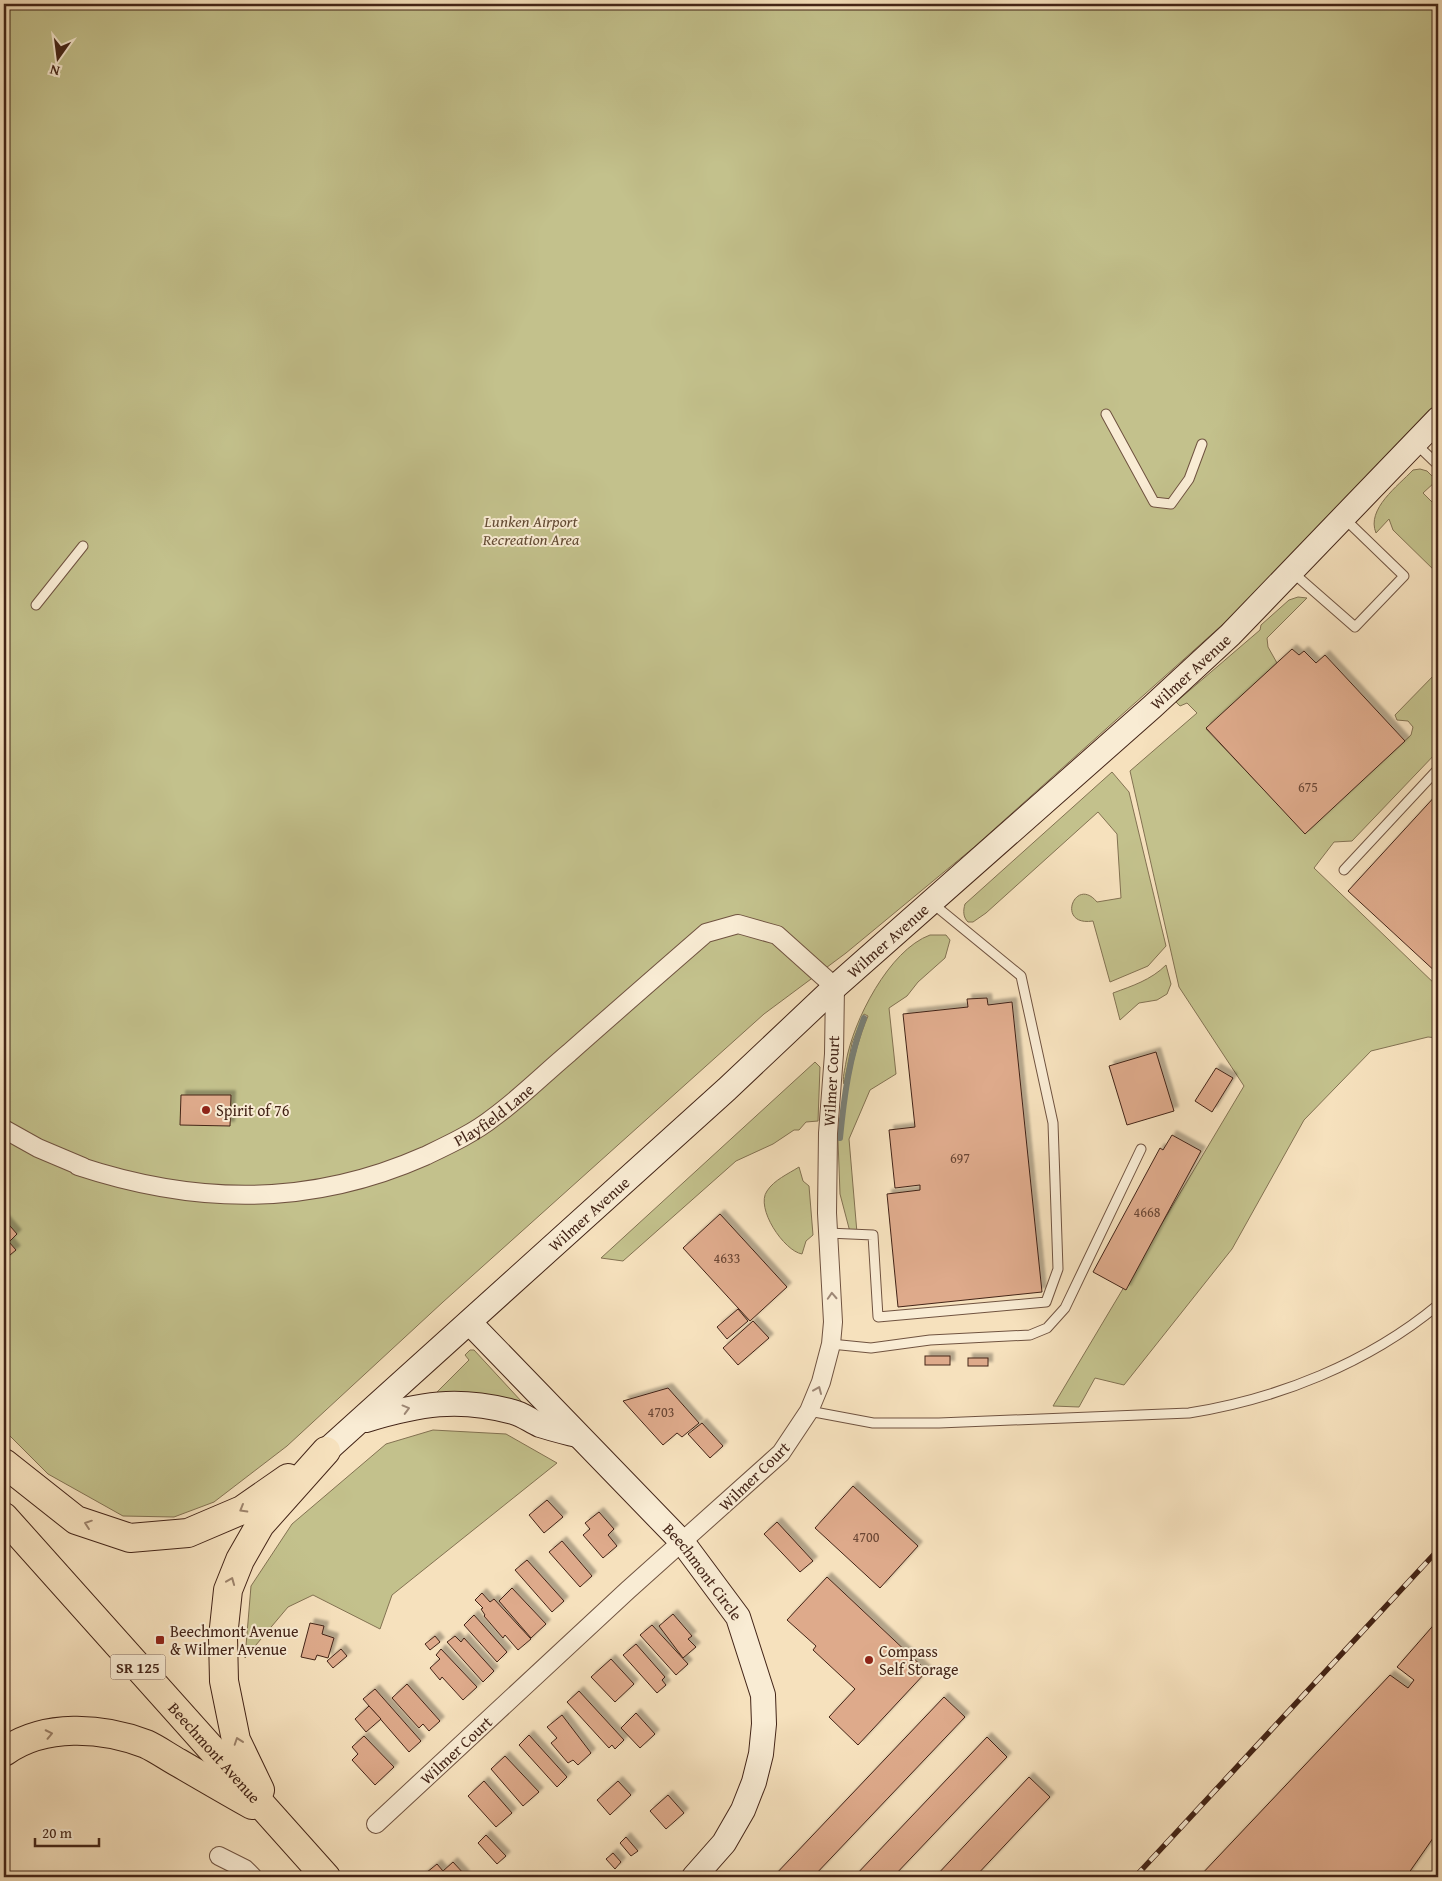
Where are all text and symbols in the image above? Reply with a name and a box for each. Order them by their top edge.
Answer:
north arrow [32,32,82,82]
text: N [47,60,62,81]
park label: Lunken Airport Recreation Area [482,509,580,551]
street label: Wilmer Avenue [1145,628,1236,715]
house number: 675 [1298,777,1318,797]
street label: Wilmer Avenue [841,898,934,983]
street label: Wilmer Court [817,1035,845,1127]
street label: Playfield Lane [449,1077,539,1152]
place label: Spirit of 76 [216,1098,290,1122]
marker: Spirit of 76 [200,1104,212,1116]
house number: 697 [950,1148,970,1168]
street label: Wilmer Avenue [543,1171,635,1257]
house number: 4668 [1134,1202,1161,1222]
house number: 4633 [714,1248,740,1268]
one-way arrow [826,1292,837,1300]
one-way arrow [811,1386,822,1395]
house number: 4703 [648,1402,674,1422]
one-way arrow [401,1404,410,1414]
street label: Wilmer Court [713,1436,795,1516]
one-way arrow [239,1503,248,1513]
street label: Beechmont Circle [658,1517,749,1625]
one-way arrow [84,1520,92,1530]
house number: 4700 [853,1527,880,1547]
one-way arrow [225,1577,236,1586]
place label: Beechmont Avenue & Wilmer Avenue [170,1619,298,1661]
marker: Beechmont Avenue & Wilmer Avenue [154,1634,166,1646]
place label: Compass Self Storage [879,1639,959,1681]
road number: SR 125 [110,1654,166,1680]
marker: Compass Self Storage [863,1654,875,1666]
street label: Beechmont Avenue [163,1697,266,1808]
street label: Wilmer Court [415,1710,498,1790]
one-way arrow [44,1730,53,1740]
one-way arrow [234,1737,244,1745]
scale bar [35,1816,99,1848]
text: 20 m [42,1822,73,1843]

